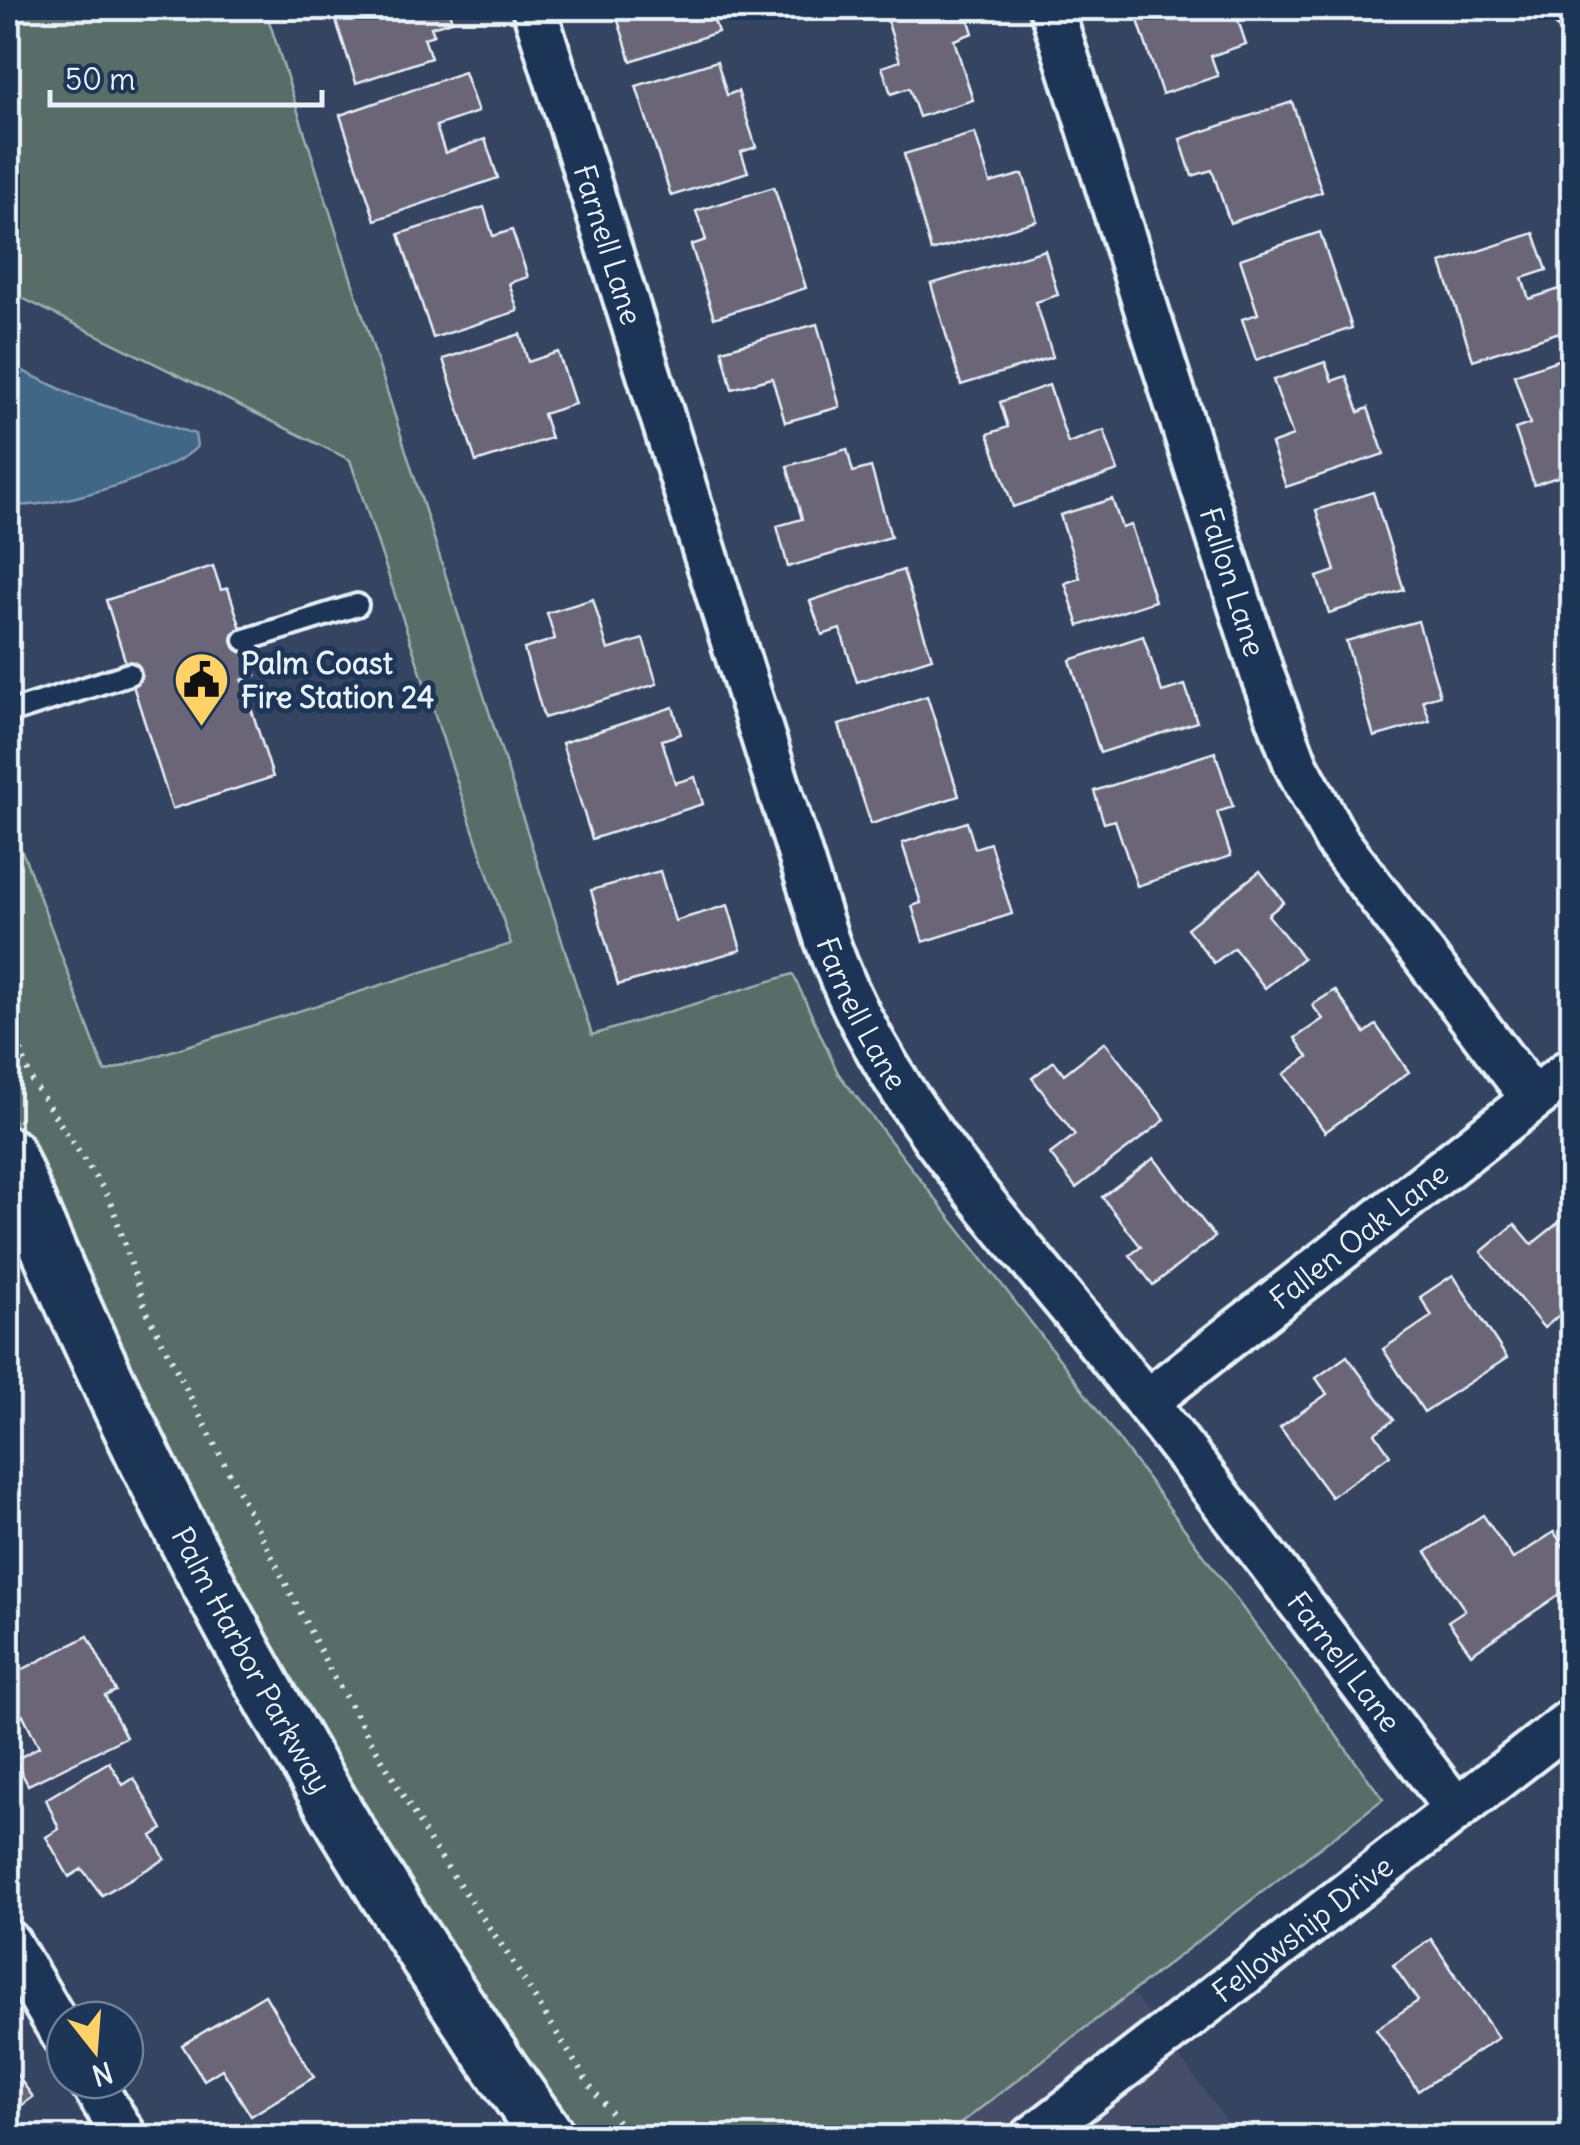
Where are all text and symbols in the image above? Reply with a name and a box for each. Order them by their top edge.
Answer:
scale bar [50,45,322,107]
text: 50 m [65,60,135,98]
street label: Farnell Lane [565,160,651,329]
street label: Fallon Lane [1191,503,1274,661]
place label: Palm Coast Fire Station 24 [241,644,434,716]
public building icon: Palm Coast Fire Station 24 [172,650,232,729]
street label: Farnell Lane [808,932,916,1097]
street label: Fallen Oak Lane [1262,1154,1456,1317]
street label: Palm Harbor Parkway [163,1520,340,1800]
street label: Farnell Lane [1279,1584,1410,1739]
street label: Fellowship Drive [1204,1847,1400,2011]
north arrow [45,2000,145,2100]
text: N [88,2054,117,2094]

